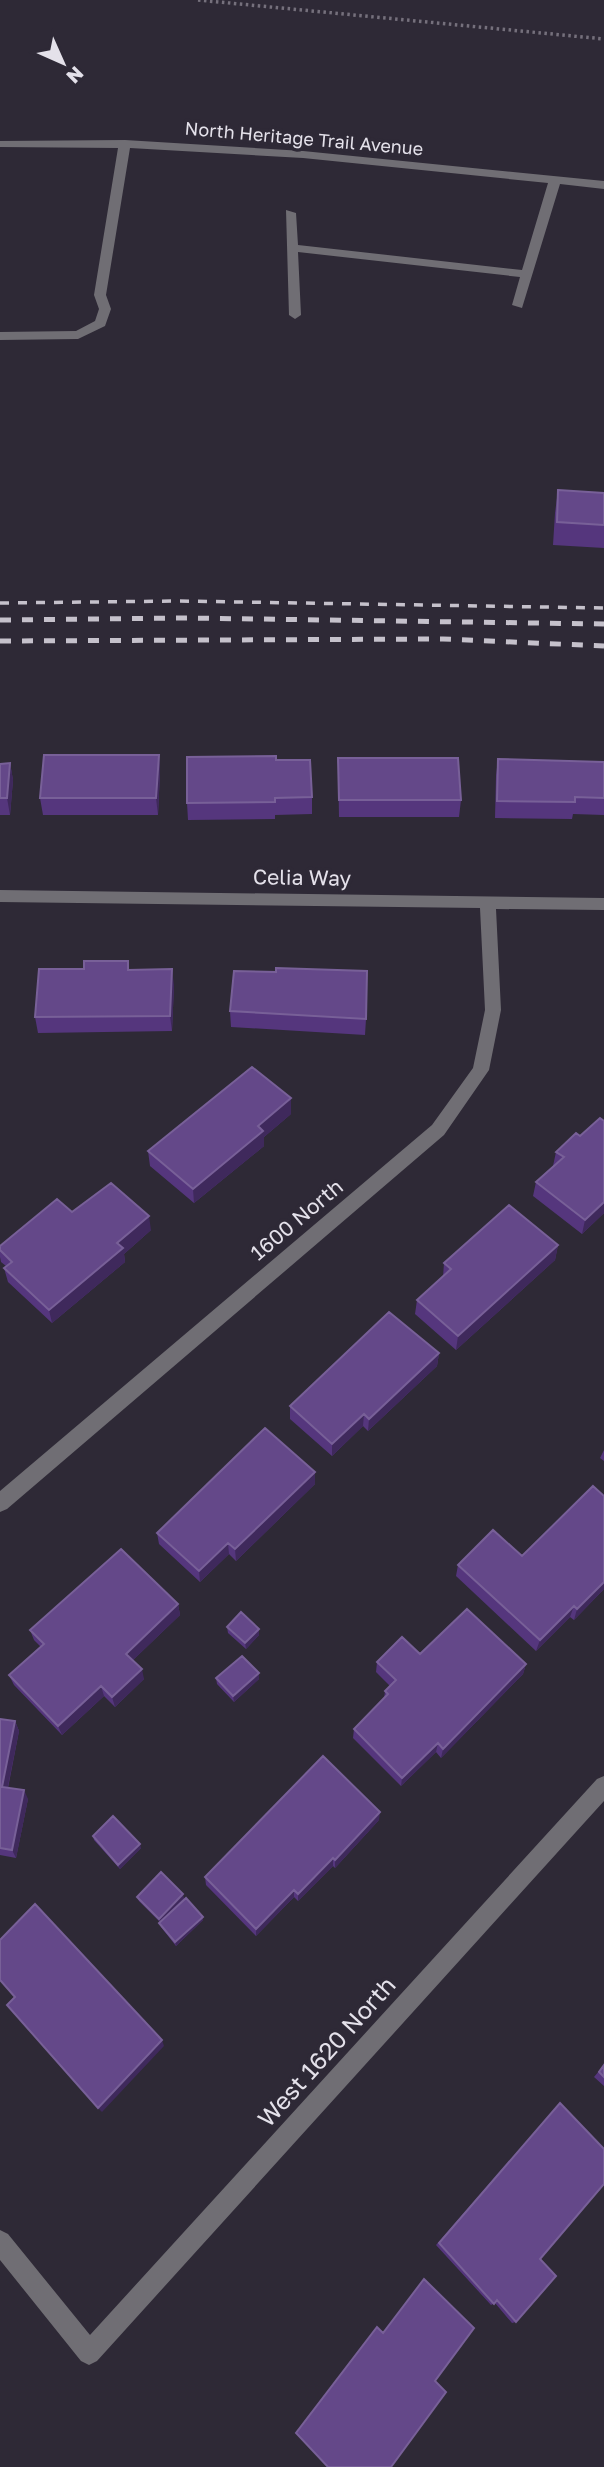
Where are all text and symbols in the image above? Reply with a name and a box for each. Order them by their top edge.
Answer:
north arrow [28,28,98,98]
text: N [62,62,89,89]
street label: North Heritage Trail Avenue [184,117,424,159]
street label: Celia Way [253,863,352,891]
street label: 1600 North [245,1173,348,1265]
street label: West 1620 North [251,1970,401,2132]

